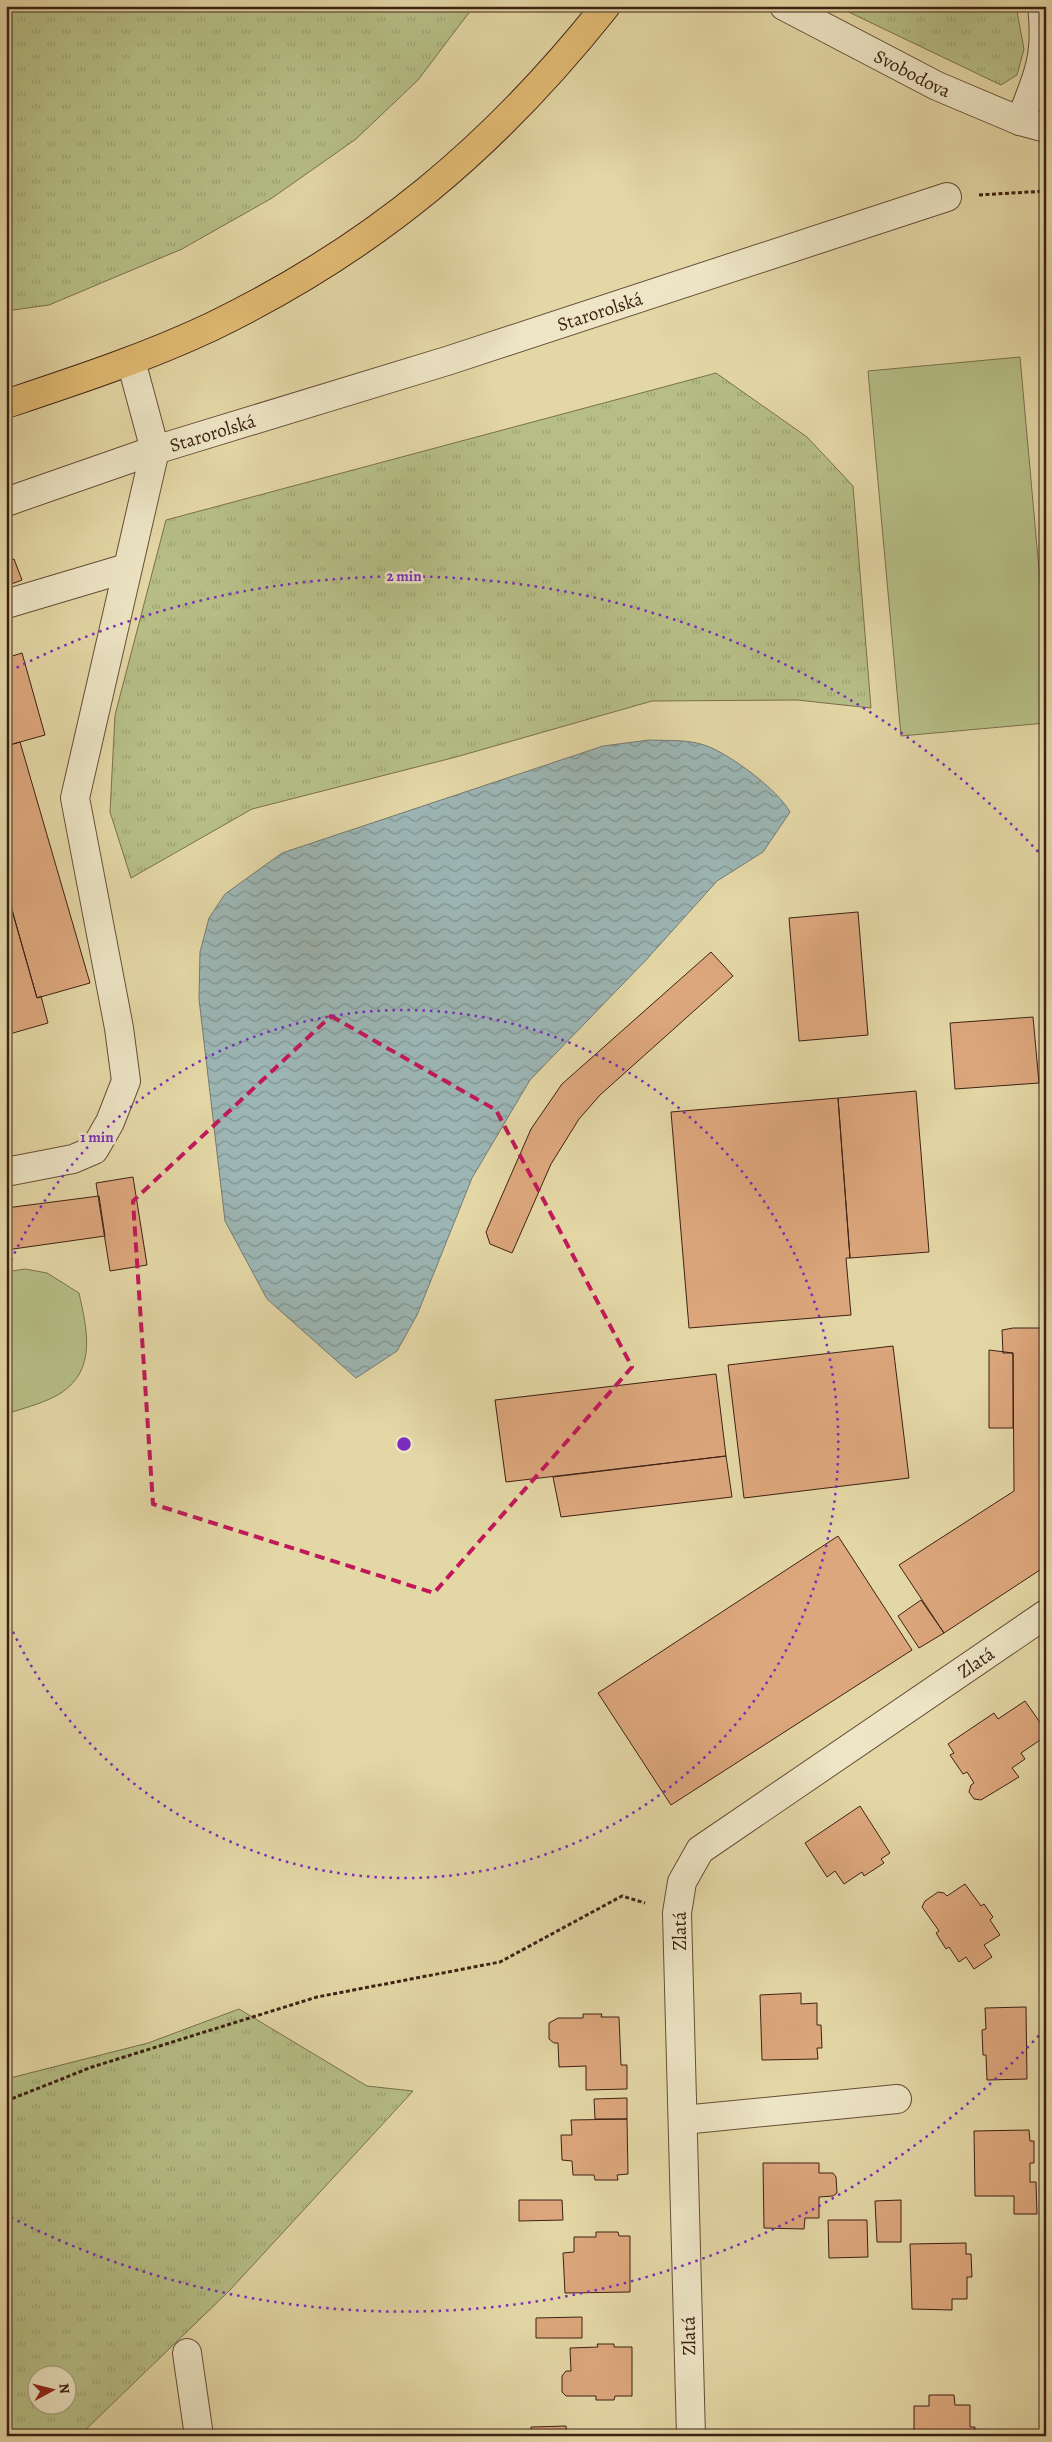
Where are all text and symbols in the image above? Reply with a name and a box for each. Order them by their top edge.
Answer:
street label: Svobodova [869,43,954,104]
street label: Starorolská [554,286,646,338]
street label: Starorolská [166,408,259,459]
text: 2 min [386,566,422,586]
text: 1 min [80,1127,114,1147]
centre of rings [395,1435,413,1453]
street label: Zlatá [953,1641,1000,1685]
street label: Zlatá [667,1911,693,1951]
street label: Zlatá [676,2316,702,2356]
north arrow [28,2364,78,2414]
text: N [54,2382,74,2395]

